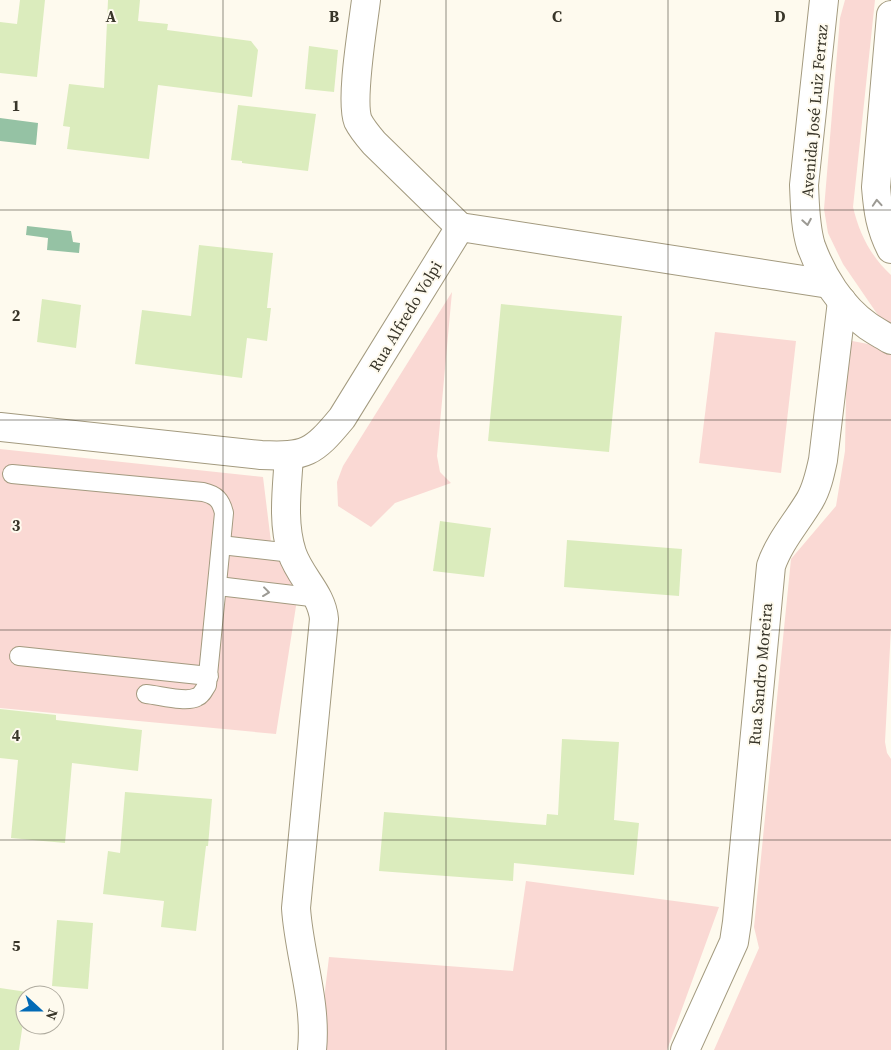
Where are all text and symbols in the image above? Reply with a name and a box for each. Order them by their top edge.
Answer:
text: A [106,5,117,27]
text: B [329,5,340,27]
text: C [552,5,562,27]
text: D [774,5,786,27]
street label: Avenida José Luiz Ferraz [795,23,833,199]
text: 1 [12,94,20,116]
one-way arrow [872,198,883,206]
one-way arrow [801,218,811,227]
street label: Rua Alfredo Volpi [363,256,447,375]
text: 2 [12,304,21,326]
text: 3 [12,514,21,536]
one-way arrow [262,586,270,597]
street label: Rua Sandro Moreira [743,601,777,746]
text: 4 [12,724,21,746]
text: 5 [12,934,21,956]
north arrow [15,985,65,1035]
text: N [41,1006,63,1023]

